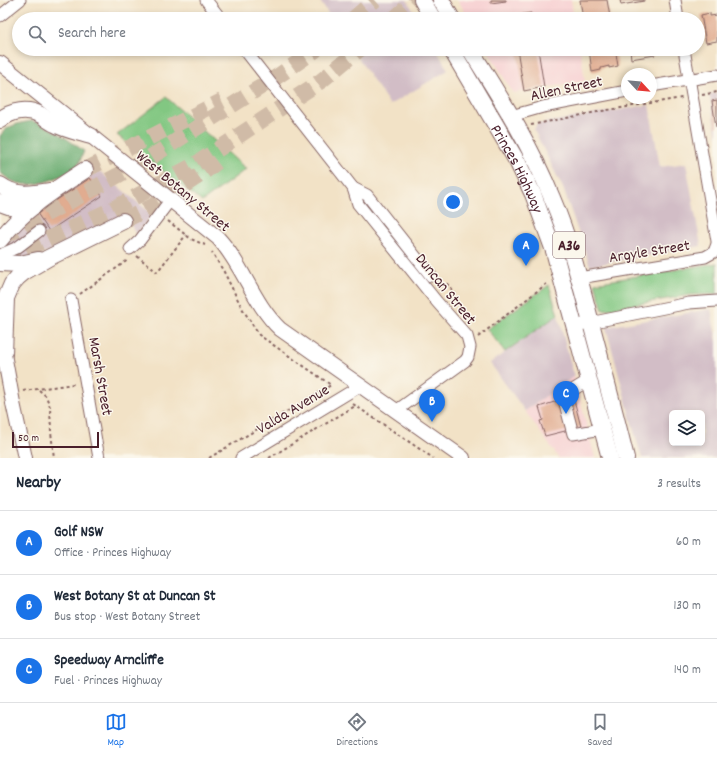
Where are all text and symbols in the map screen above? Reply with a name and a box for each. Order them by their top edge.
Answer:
search box [12,12,705,56]
icon: search [26,23,48,45]
text: Search here [58,23,126,45]
north arrow [621,68,657,104]
street label: Allen Street [528,71,605,108]
street label: Princes Highway [484,121,548,217]
street label: West Botany Street [130,145,235,238]
your location [443,192,463,212]
road number: A36 [553,232,585,258]
pin: A [513,233,539,266]
street label: Argyle Street [607,235,692,270]
street label: Duncan Street [409,249,481,330]
street label: Marsh Street [81,335,118,418]
street label: Valda Avenue [252,379,334,441]
pin: C [553,381,579,414]
pin: B [419,389,445,422]
map controls [669,410,705,446]
button: layers [669,410,705,446]
scale bar [12,430,99,449]
text: 50 m [18,431,39,447]
text: Nearby [16,472,60,496]
text: 3 results [657,475,701,494]
text: Golf NSW [54,522,103,544]
text: A [25,533,33,552]
text: 60 m [676,533,701,552]
text: Office · Princes Highway [54,544,171,563]
text: West Botany St at Duncan St [54,586,216,608]
text: B [26,597,32,616]
text: 130 m [673,597,701,616]
text: Bus stop · West Botany Street [54,608,200,627]
text: Speedway Arncliffe [54,650,164,672]
text: C [26,661,32,680]
text: 140 m [674,661,701,680]
text: Fuel · Princes Highway [54,672,162,691]
tab: Map [105,711,127,751]
tab: Directions [336,711,378,751]
tab: Saved [588,711,612,751]

